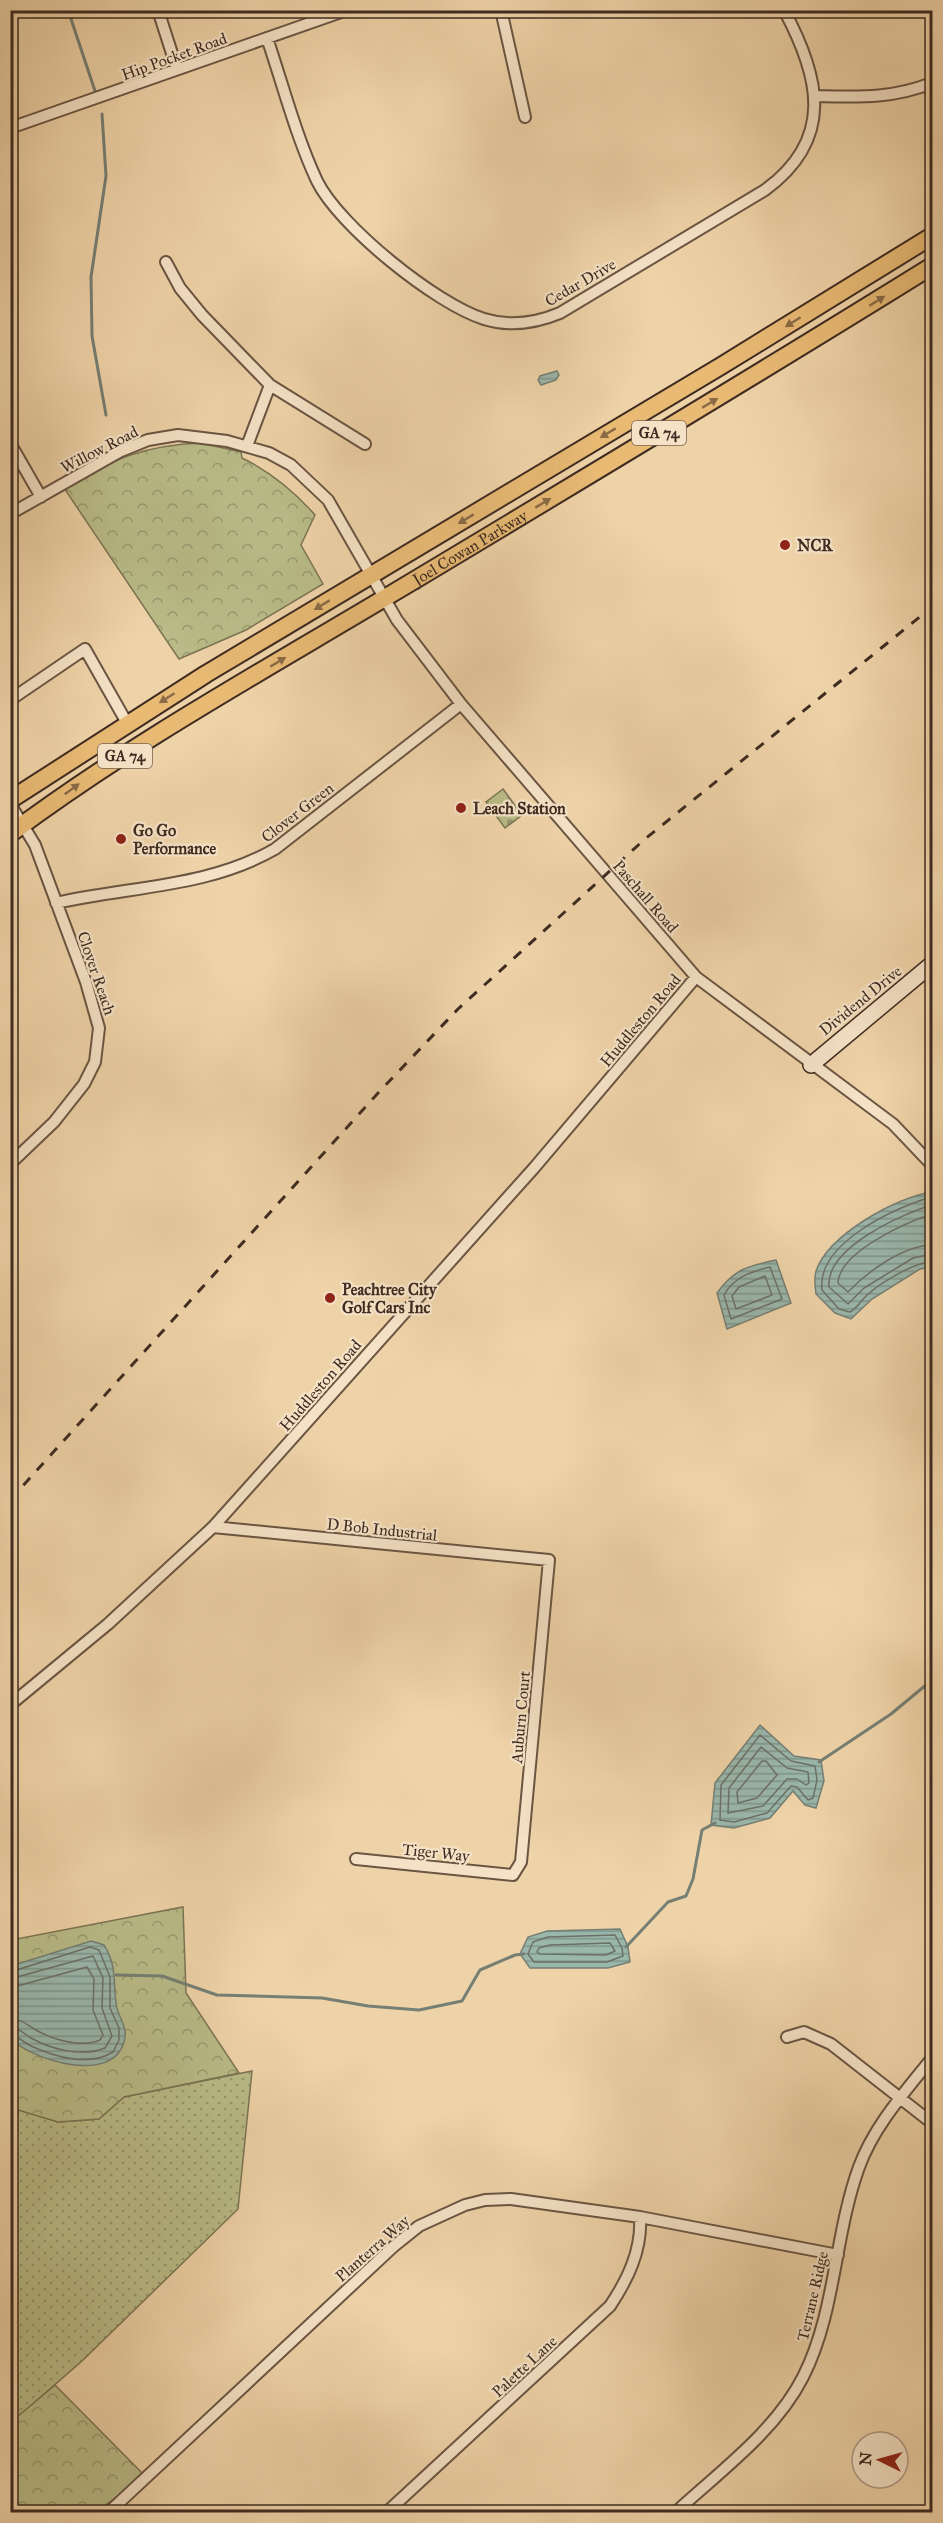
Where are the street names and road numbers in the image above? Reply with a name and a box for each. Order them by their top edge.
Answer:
street label: Hip Pocket Road [119,29,229,84]
street label: Cedar Drive [541,254,619,310]
road number: GA 74 [632,421,686,445]
street label: Willow Road [57,422,141,477]
street label: Joel Cowan Parkway [407,506,531,591]
road number: GA 74 [98,744,152,768]
street label: Clover Green [257,778,337,846]
street label: Paschall Road [609,856,682,937]
street label: Clover Reach [73,929,120,1018]
street label: Dividend Drive [815,961,906,1039]
street label: Huddleston Road [596,970,685,1071]
street label: Huddleston Road [275,1336,365,1435]
street label: D Bob Industrial [326,1514,439,1545]
street label: Auburn Court [507,1670,534,1765]
street label: Tiger Way [401,1840,471,1867]
street label: Planterra Way [331,2211,414,2286]
street label: Terrane Ridge [793,2249,833,2343]
street label: Palette Lane [488,2331,561,2401]

